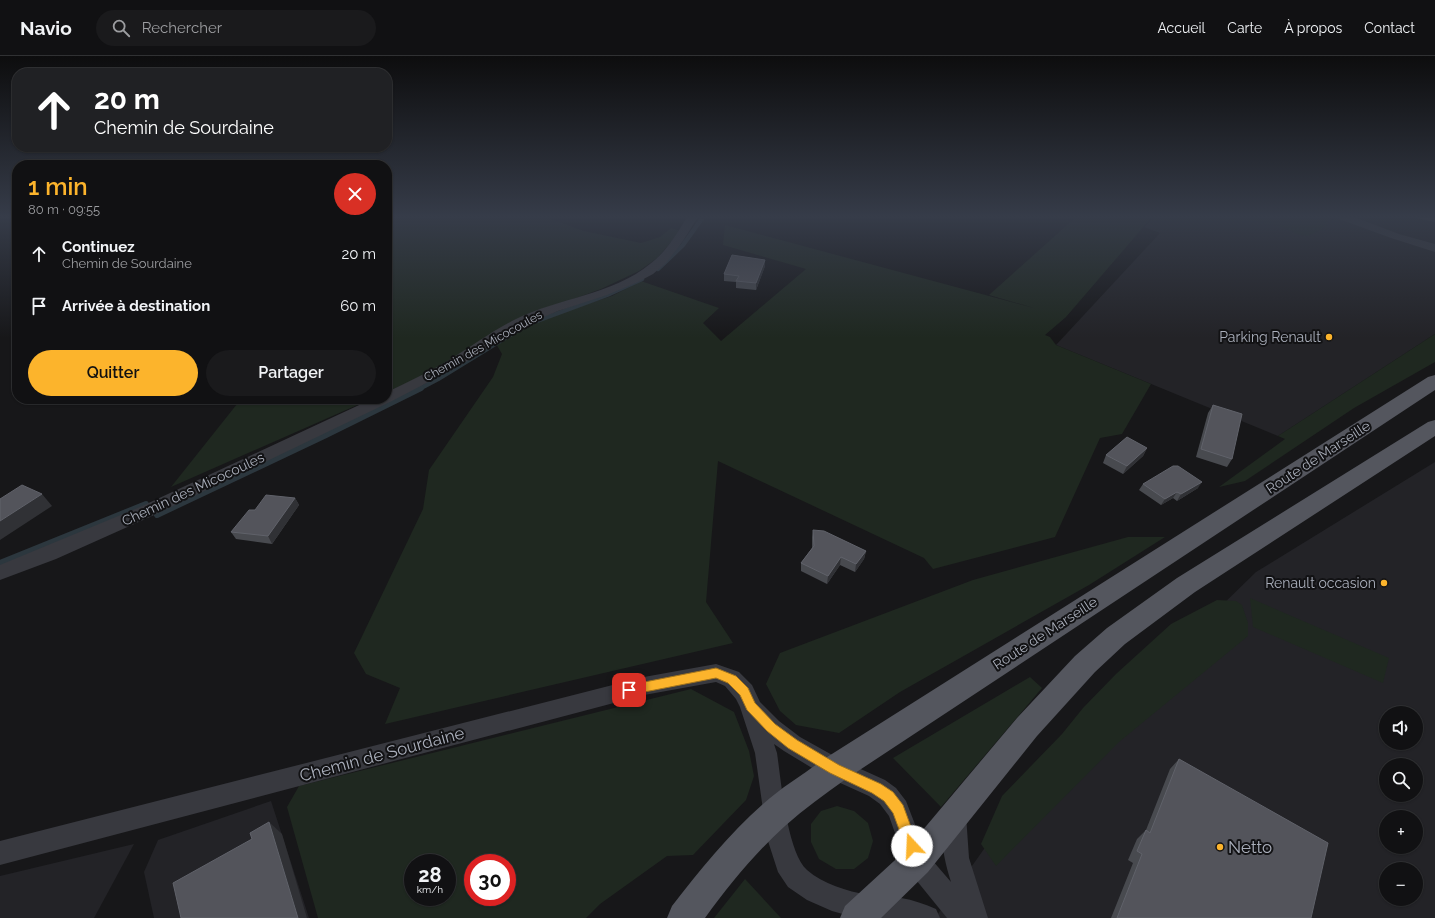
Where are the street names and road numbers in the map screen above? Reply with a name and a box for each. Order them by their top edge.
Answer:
street label: Chemin des Micocoules [421,308,545,384]
street label: Route de Marseille [1263,417,1373,497]
street label: Chemin des Micocoules [119,449,267,529]
street label: Route de Marseille [990,593,1100,673]
street label: Chemin de Sourdaine [297,722,467,786]

